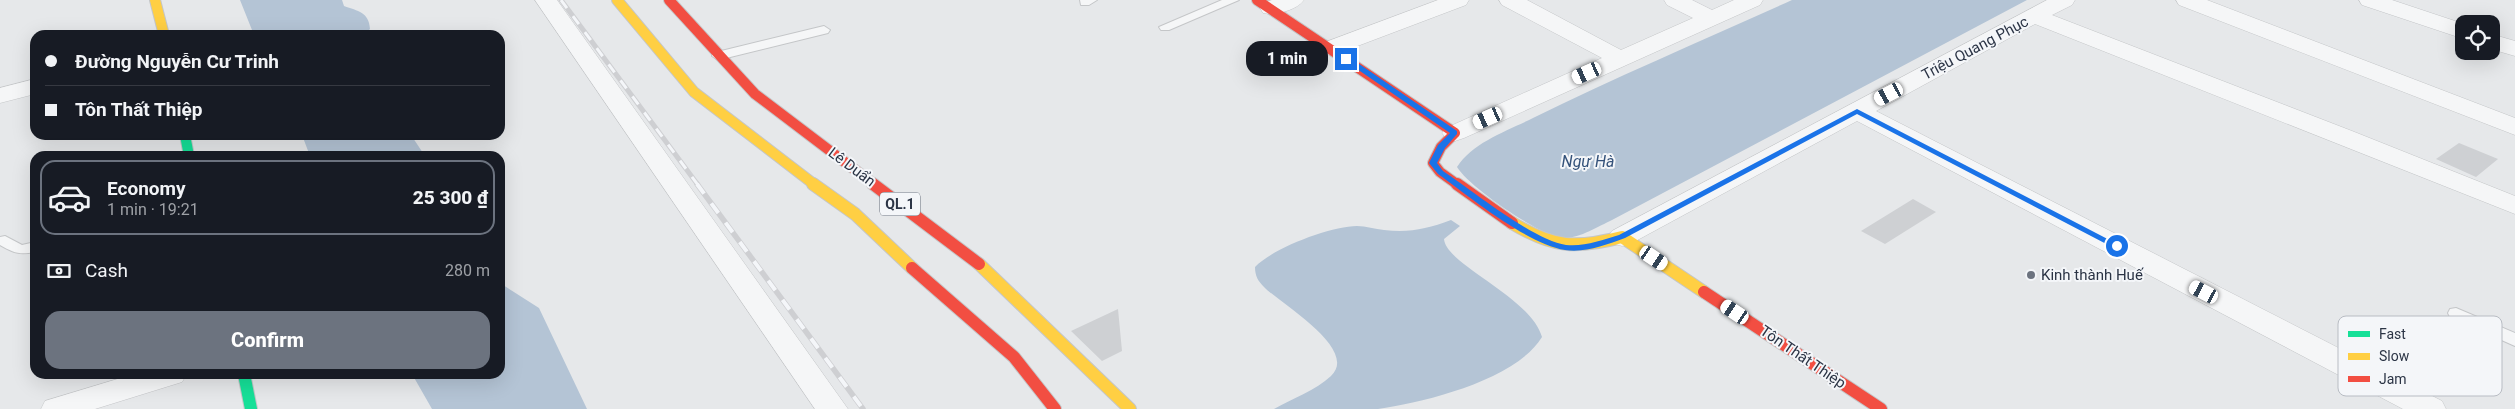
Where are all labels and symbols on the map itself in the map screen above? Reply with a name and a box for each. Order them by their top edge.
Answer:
street label: Triệu Quang Phục [1919,12,2031,84]
callout: 1 min [1246,42,1328,76]
route end [1335,48,1357,70]
car [1570,60,1603,86]
car [1872,80,1905,108]
car [1471,105,1504,131]
street label: Lê Duẩn [825,143,879,191]
water label: Ngự Hà [1562,152,1614,171]
road number: QL.1 [880,192,920,215]
route start [2106,235,2128,257]
car [1637,243,1670,273]
place label: Kinh thành Huế [2041,266,2144,284]
marker: Kinh thành Huế [2025,269,2037,281]
car [2187,279,2220,305]
car [1718,297,1751,327]
legend [2338,316,2502,396]
street label: Tôn Thất Thiệp [1757,322,1849,392]
text: Fast [2379,326,2406,342]
text: Slow [2379,348,2410,364]
text: Jam [2379,371,2407,387]

